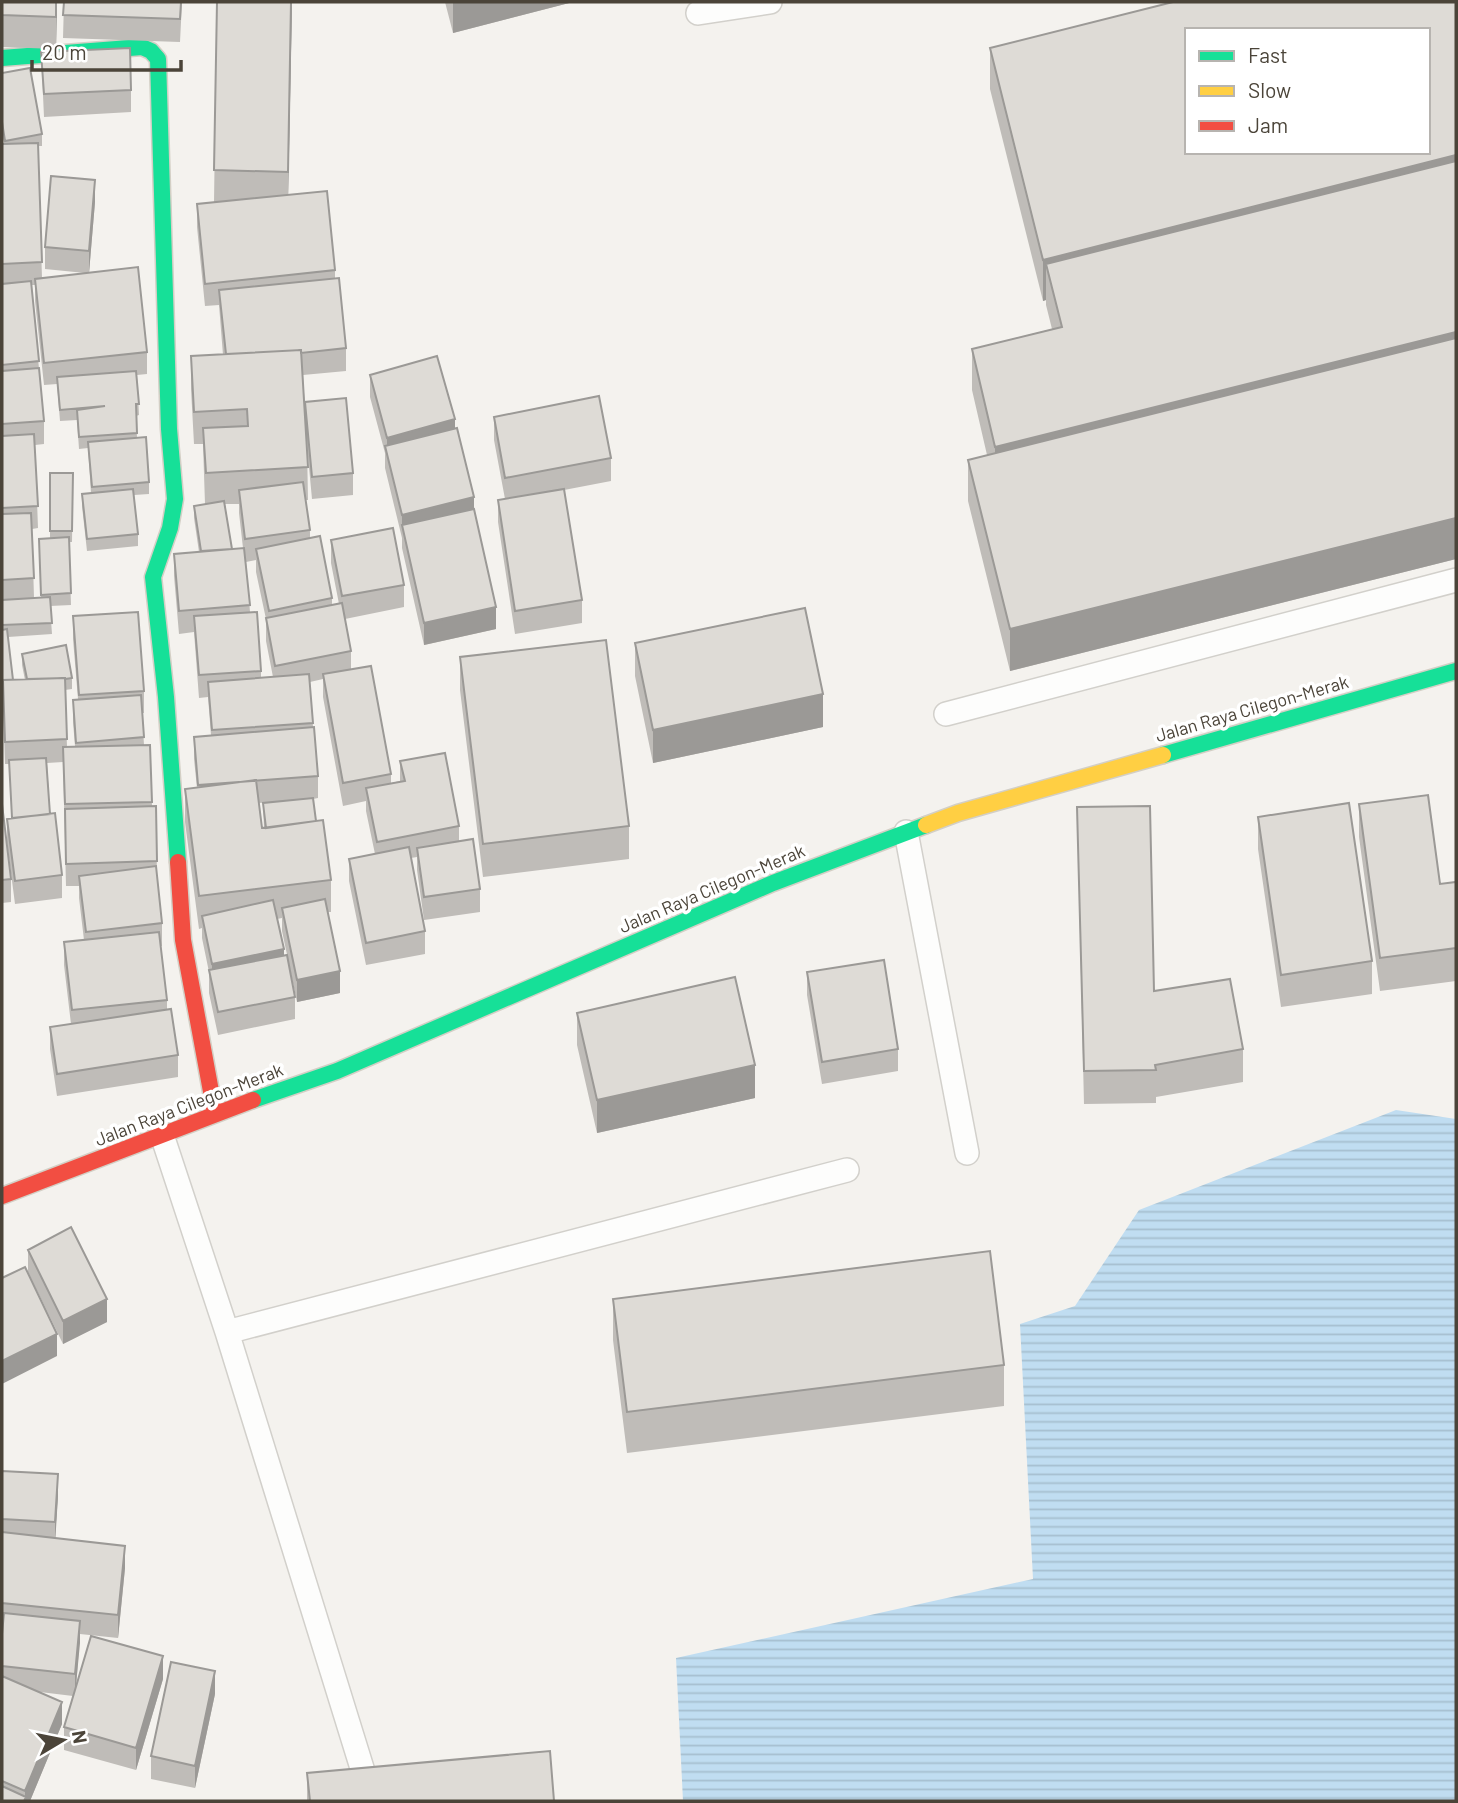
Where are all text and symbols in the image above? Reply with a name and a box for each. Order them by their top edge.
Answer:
scale bar [32,28,180,72]
legend [1185,28,1430,154]
text: 20 m [42,39,87,64]
text: Fast [1248,42,1288,67]
text: Slow [1248,77,1291,102]
text: Jam [1248,112,1288,137]
street label: Jalan Raya Cilegon-Merak [1153,670,1351,746]
street label: Jalan Raya Cilegon-Merak [615,839,808,937]
street label: Jalan Raya Cilegon-Merak [91,1058,286,1150]
north arrow [28,1705,98,1775]
text: N [68,1729,93,1745]

